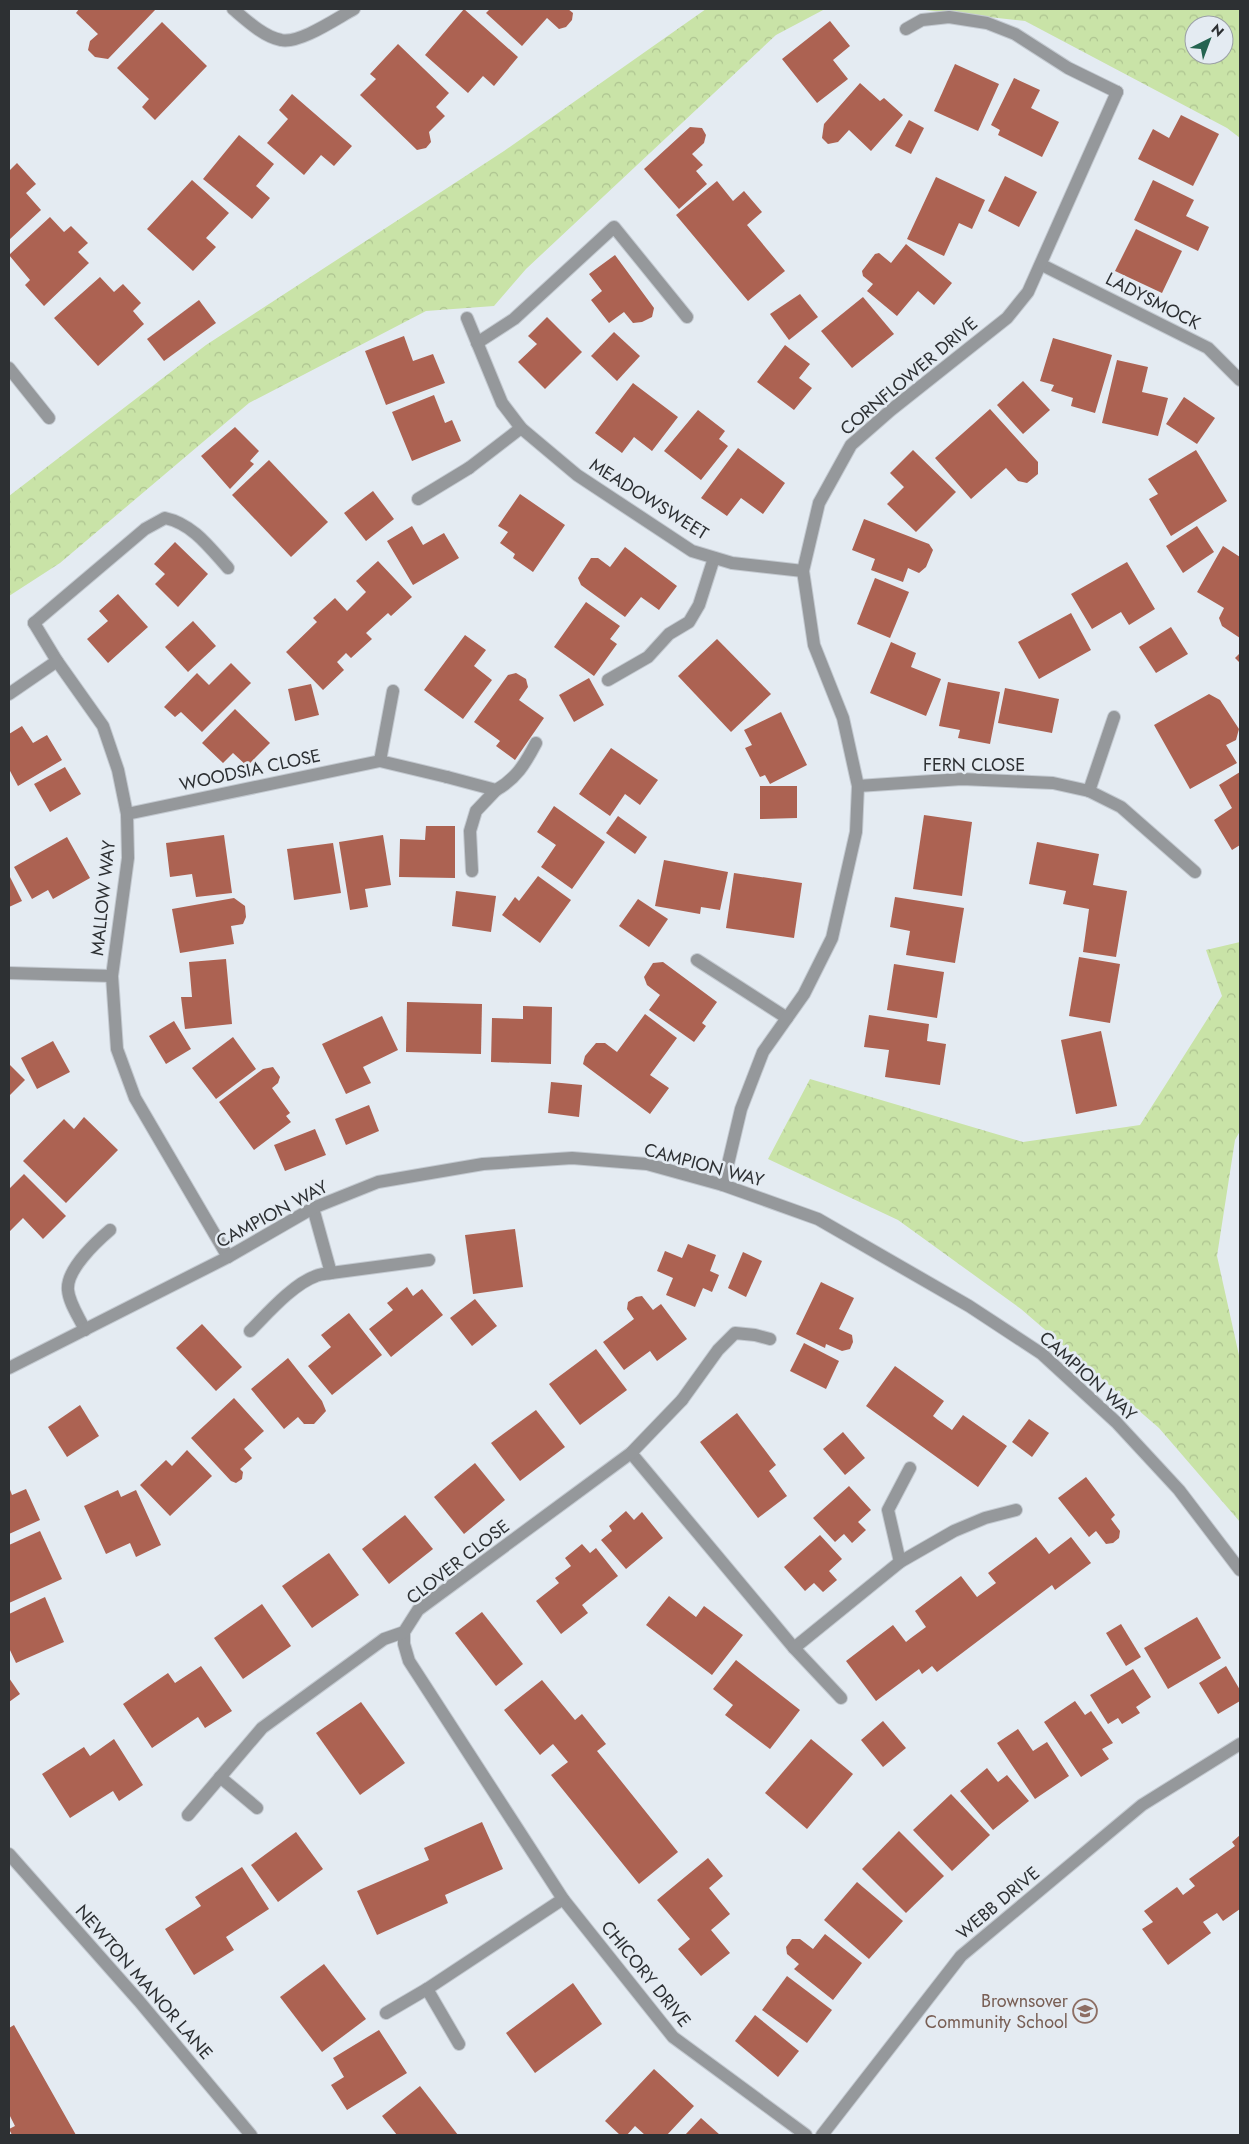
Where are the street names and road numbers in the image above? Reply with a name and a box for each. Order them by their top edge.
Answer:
street label: LADYSMOCK [1101,266,1206,336]
street label: CORNFLOWER DRIVE [835,311,983,441]
street label: MEADOWSWEET [584,452,714,546]
street label: WOODSIA CLOSE [177,742,323,798]
street label: FERN CLOSE [923,752,1025,778]
street label: MALLOW WAY [84,838,122,957]
street label: CAMPION WAY [641,1137,768,1194]
street label: CAMPION WAY [212,1173,333,1254]
street label: CAMPION WAY [1034,1325,1143,1427]
street label: CLOVER CLOSE [401,1513,515,1611]
street label: WEBB DRIVE [951,1860,1045,1946]
street label: NEWTON MANOR LANE [69,1899,219,2065]
street label: CHICORY DRIVE [595,1915,697,2033]

